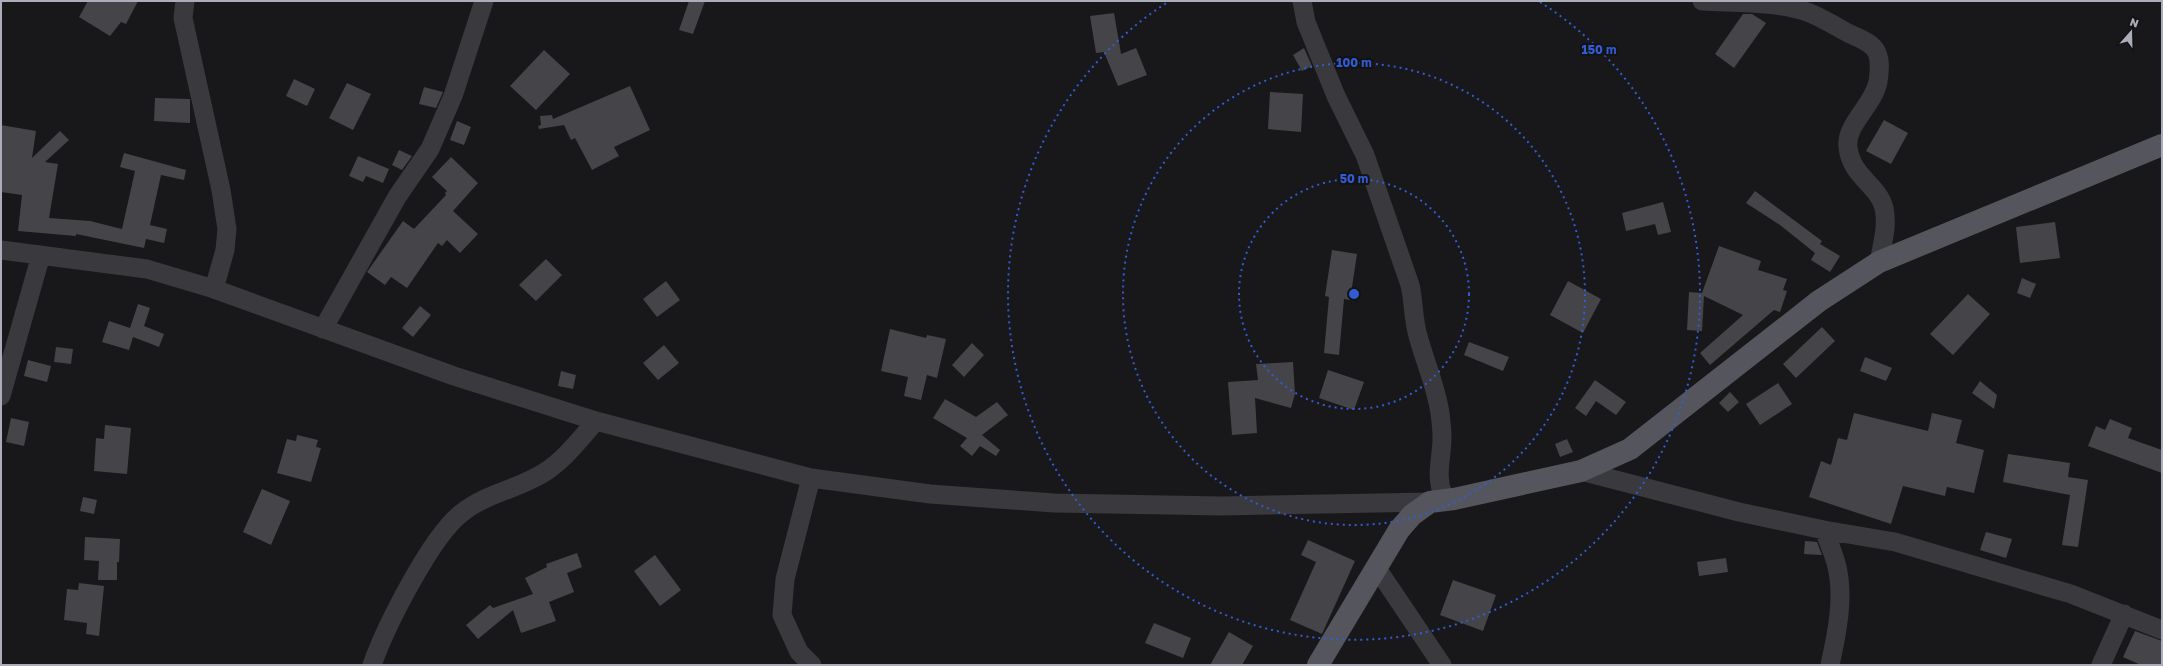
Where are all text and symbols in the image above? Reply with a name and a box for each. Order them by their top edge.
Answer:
north arrow [2111,12,2151,52]
text: N [2128,15,2141,30]
text: 150 m [1582,42,1616,57]
text: 100 m [1336,55,1372,70]
text: 50 m [1340,171,1368,186]
centre of rings [1347,287,1361,301]

